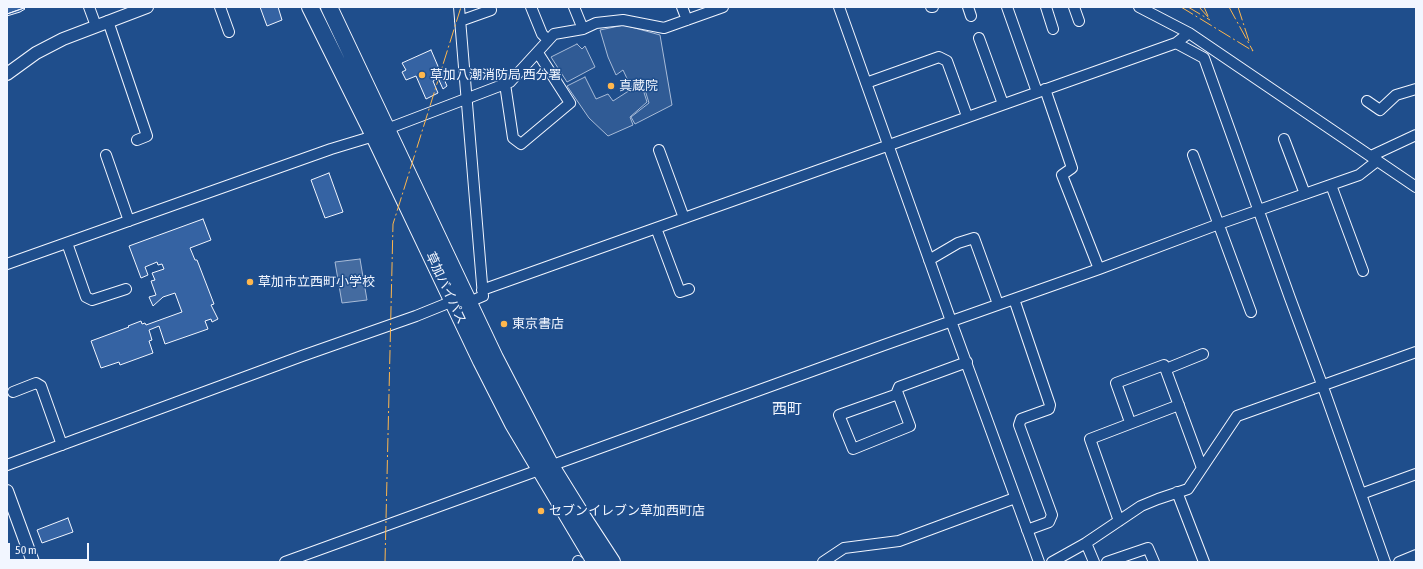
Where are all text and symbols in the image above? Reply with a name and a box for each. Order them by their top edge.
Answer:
place label: 草加八潮消防局 西分署 [430,67,562,83]
marker: 草加八潮消防局 西分署 [417,70,427,80]
place label: 真蔵院 [619,78,658,94]
marker: 真蔵院 [606,81,616,91]
street label: 草加バイパス [422,249,470,327]
place label: 草加市立西町小学校 [258,274,375,290]
marker: 草加市立西町小学校 [245,277,255,287]
place label: 東京書店 [512,316,564,332]
marker: 東京書店 [499,319,509,329]
district label: 西町 [772,400,802,418]
place label: セブンイレブン草加西町店 [549,503,705,519]
marker: セブンイレブン草加西町店 [536,506,546,516]
scale bar [10,535,91,561]
text: 50 m [15,543,37,557]

